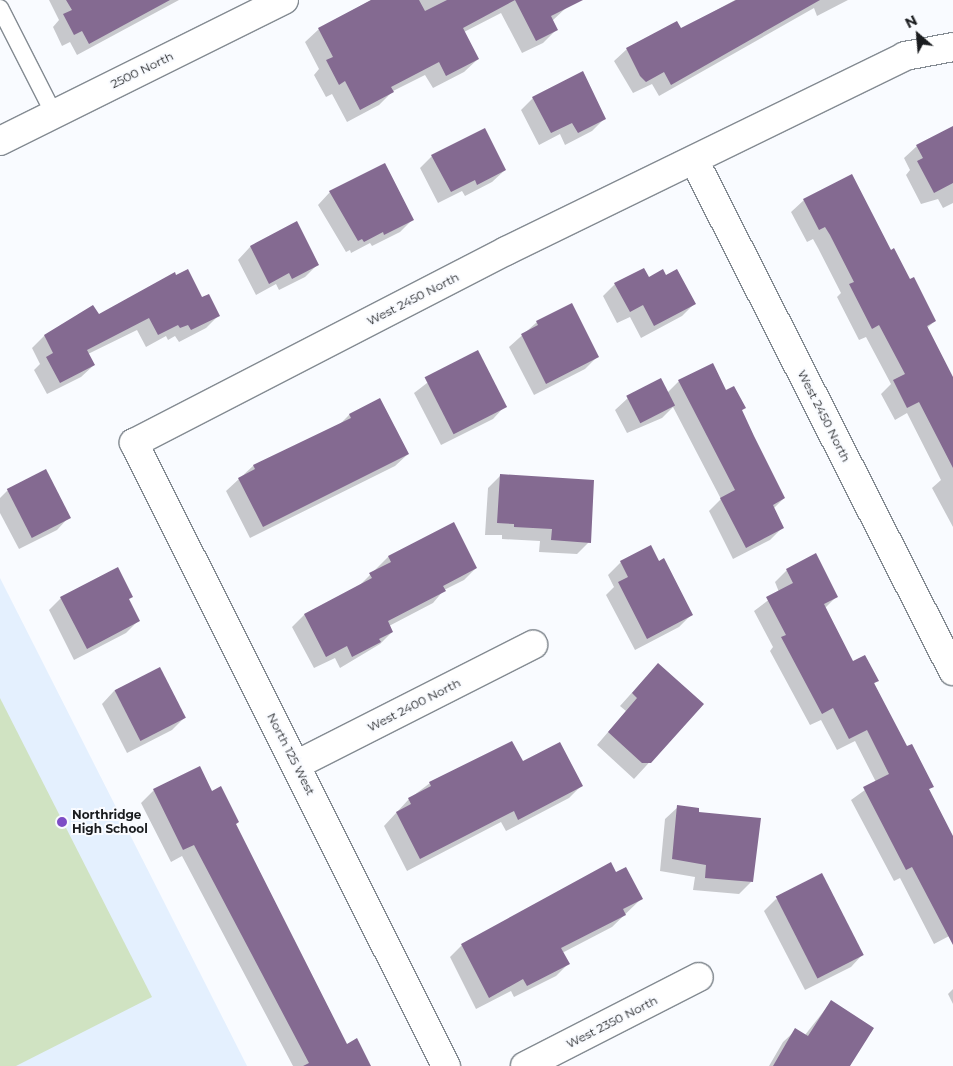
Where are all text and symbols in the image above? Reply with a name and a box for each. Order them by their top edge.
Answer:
north arrow [893,10,943,60]
text: N [902,11,920,32]
street label: 2500 North [108,49,176,91]
street label: West 2450 North [365,270,461,328]
street label: West 2450 North [795,368,853,464]
street label: West 2400 North [365,675,463,735]
street label: North 125 West [264,711,318,797]
place label: Northridge High School [72,808,148,836]
marker: Northridge High School [56,816,68,828]
street label: West 2350 North [564,993,660,1051]

